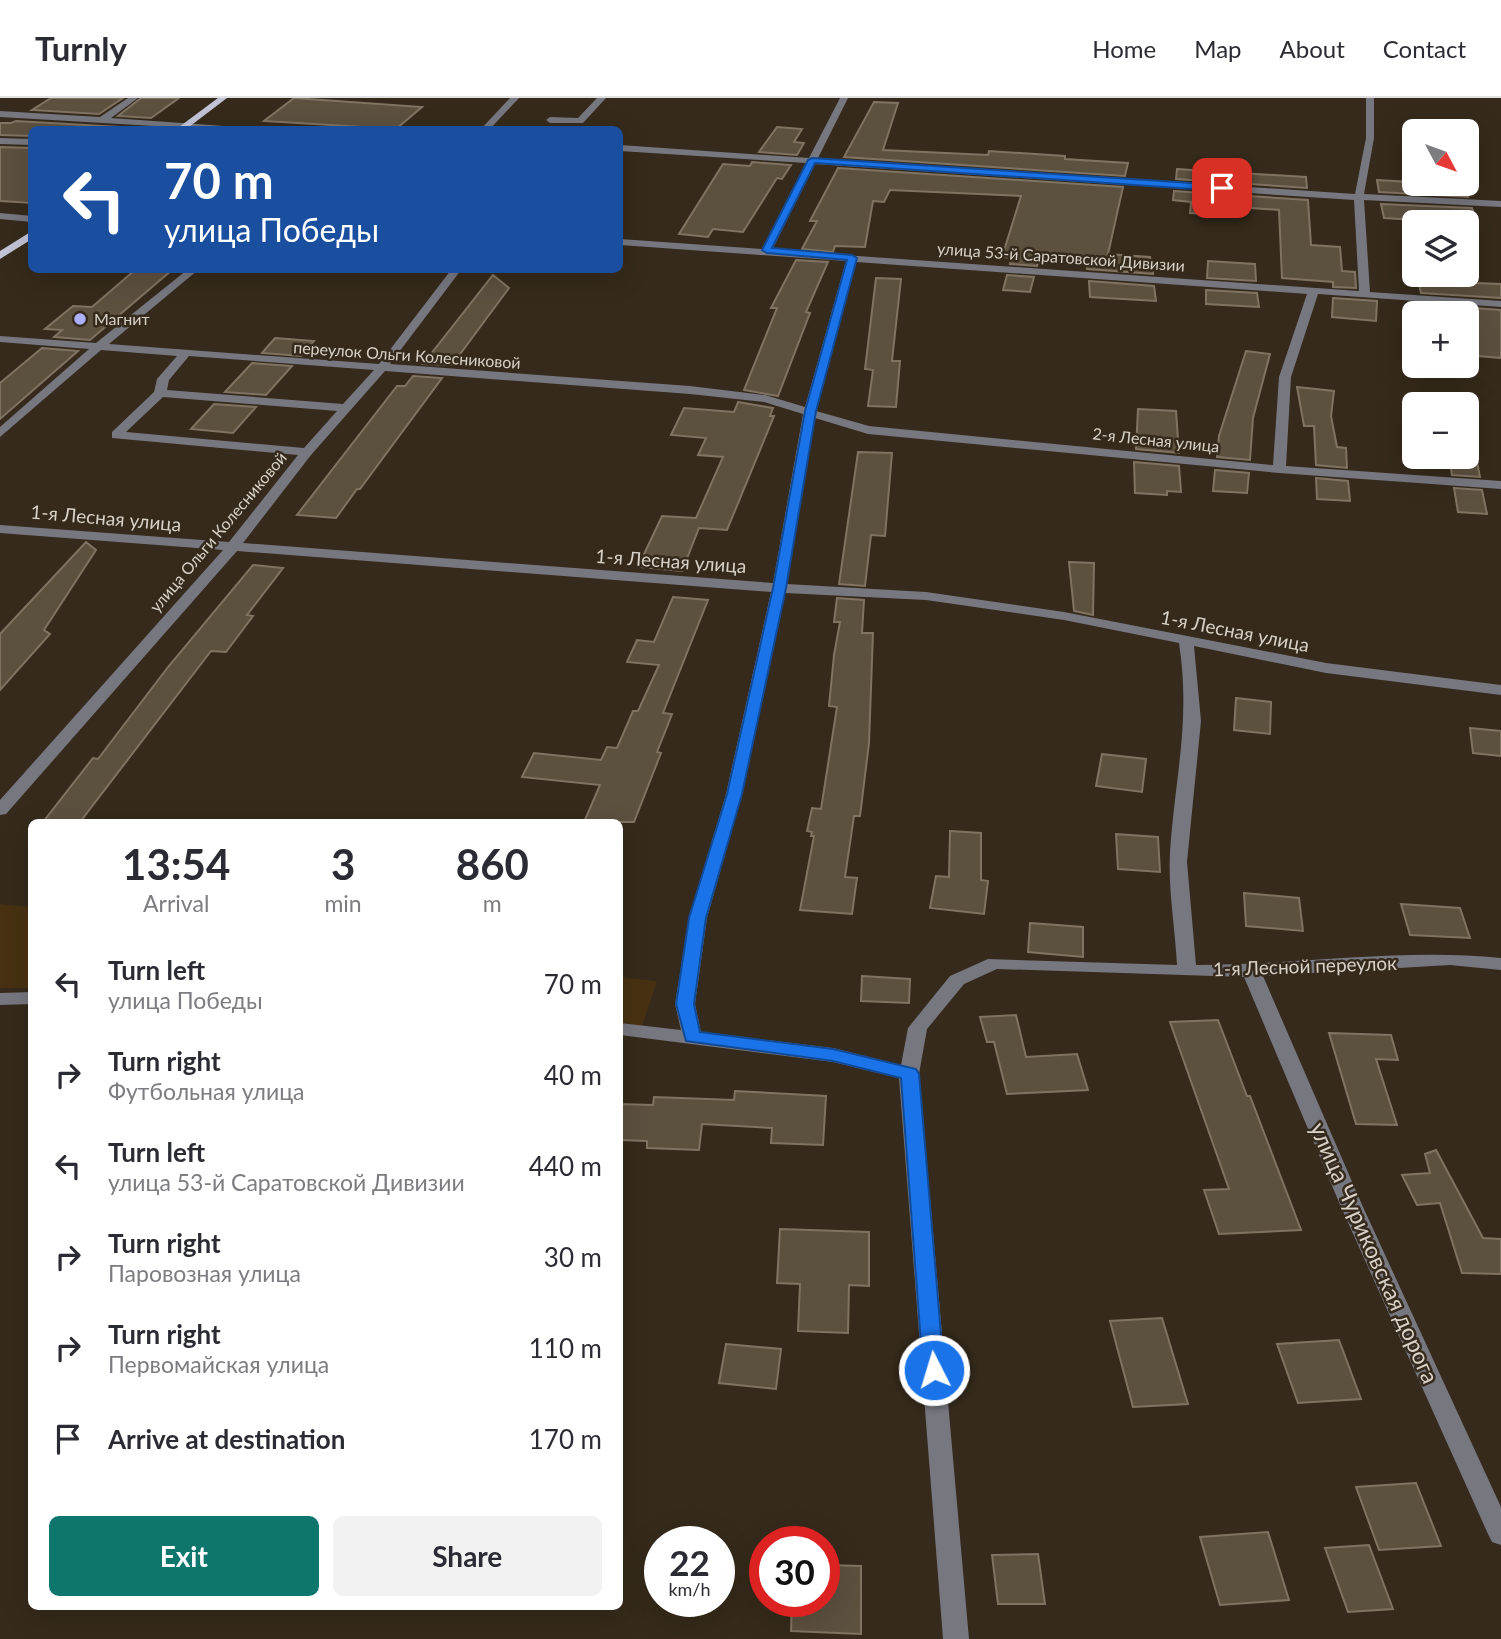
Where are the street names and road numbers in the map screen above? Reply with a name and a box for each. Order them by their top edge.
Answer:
street label: улица 53-й Саратовской Дивизии [937,238,1185,275]
street label: переулок Ольги Колесниковой [293,337,521,372]
street label: 2-я Лесная улица [1092,423,1220,456]
street label: улица Ольги Колесниковой [145,448,290,615]
street label: 1-я Лесная улица [30,499,182,536]
street label: 1-я Лесная улица [595,544,747,577]
street label: 1-я Лесная улица [1159,605,1311,656]
street label: 1-я Лесной переулок [1213,951,1397,980]
street label: улица Чуриковская дорога [1305,1118,1445,1387]

